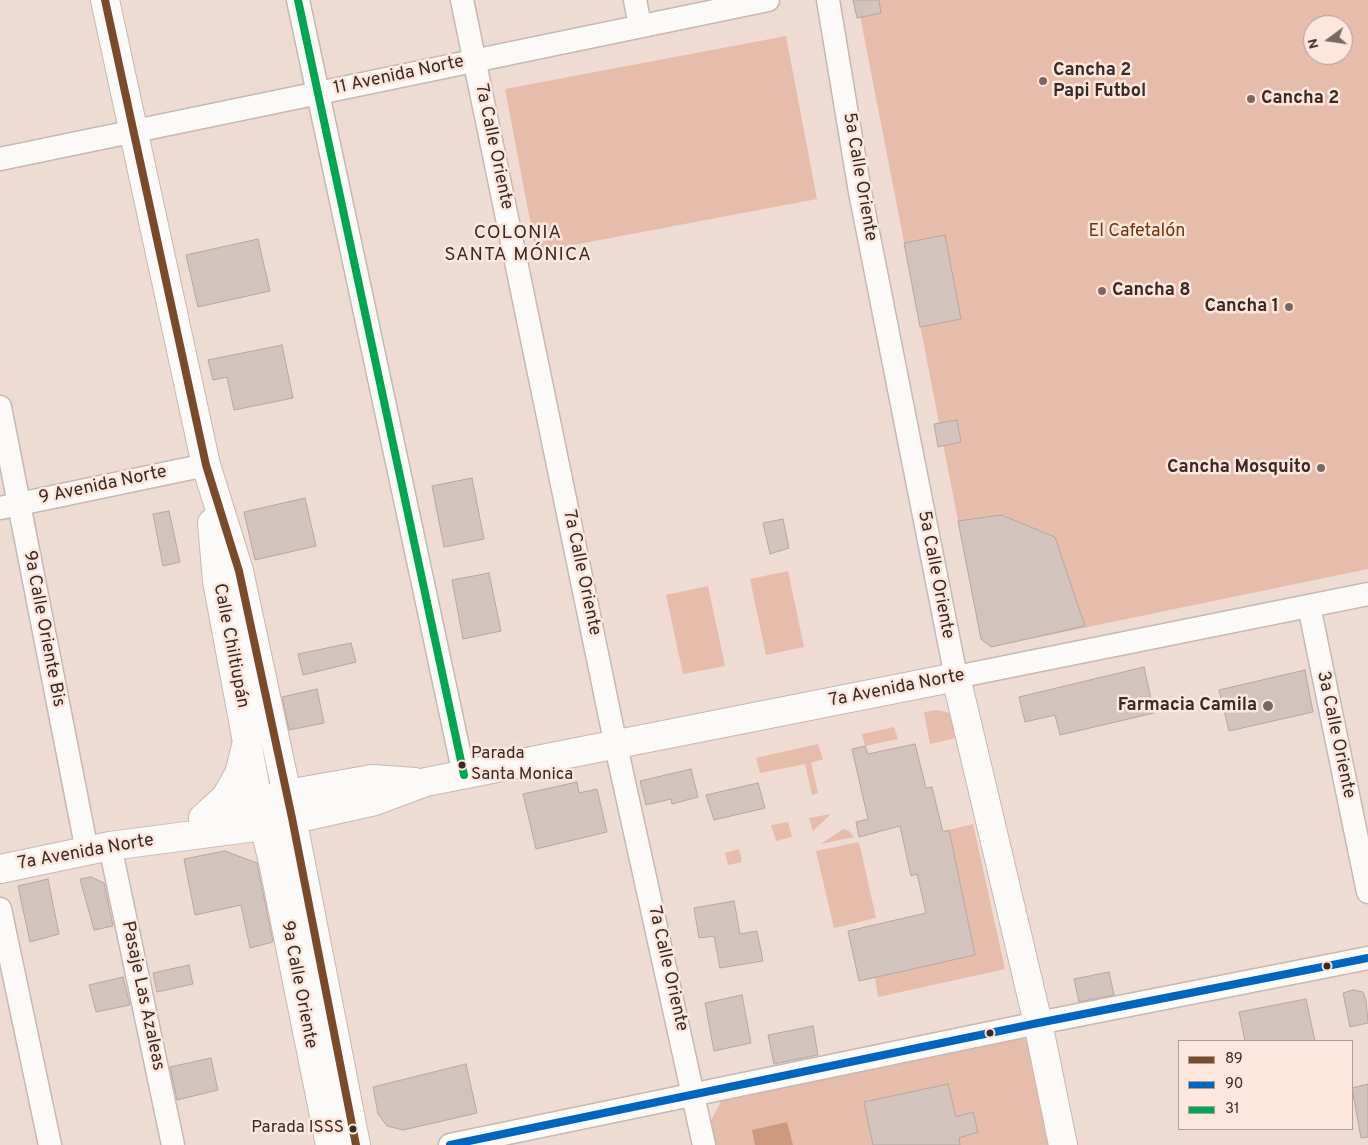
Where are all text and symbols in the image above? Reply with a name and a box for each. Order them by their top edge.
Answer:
north arrow [1303,15,1353,65]
text: N [1304,37,1323,50]
street label: 11 Avenida Norte [332,52,466,100]
place label: Cancha 2 Papi Futbol [1053,60,1146,102]
marker: Cancha 2 Papi Futbol [1037,75,1049,87]
street label: 7a Calle Oriente [469,82,517,212]
place label: Cancha 2 [1261,88,1339,110]
marker: Cancha 2 [1245,93,1257,105]
street label: 5a Calle Oriente [837,111,881,243]
park label: El Cafetalón [1089,221,1185,243]
district label: COLONIA SANTA MÓNICA [443,223,593,267]
place label: Cancha 8 [1112,280,1191,302]
marker: Cancha 8 [1096,285,1108,297]
place label: Cancha 1 [1204,296,1279,318]
marker: Cancha 1 [1283,301,1295,313]
place label: Cancha Mosquito [1167,457,1311,479]
street label: 9 Avenida Norte [37,462,169,510]
marker: Cancha Mosquito [1315,462,1327,474]
street label: 7a Calle Oriente [557,508,605,638]
street label: 5a Calle Oriente [912,509,958,641]
street label: 9a Calle Oriente Bis [17,549,69,709]
street label: Calle Chiltiupán [207,582,253,710]
street label: 7a Avenida Norte [827,665,967,713]
street label: 3a Calle Oriente [1311,669,1359,801]
place label: Farmacia Camila [1118,695,1257,717]
marker: Farmacia Camila [1261,699,1275,713]
place label: Parada Santa Monica [471,745,573,785]
marker: Parada Santa Monica [457,760,467,770]
street label: 7a Avenida Norte [16,830,156,876]
street label: 7a Calle Oriente [642,904,692,1034]
street label: Pasaje Las Azaleas [116,919,168,1073]
street label: 9a Calle Oriente [275,919,321,1051]
unlabelled marker [1322,961,1332,971]
unlabelled marker [985,1028,995,1038]
legend [1178,1040,1353,1130]
text: 89 [1225,1050,1243,1069]
text: 90 [1225,1075,1243,1094]
text: 31 [1225,1100,1240,1119]
place label: Parada ISSS [251,1119,344,1139]
marker: Parada ISSS [348,1124,358,1134]

